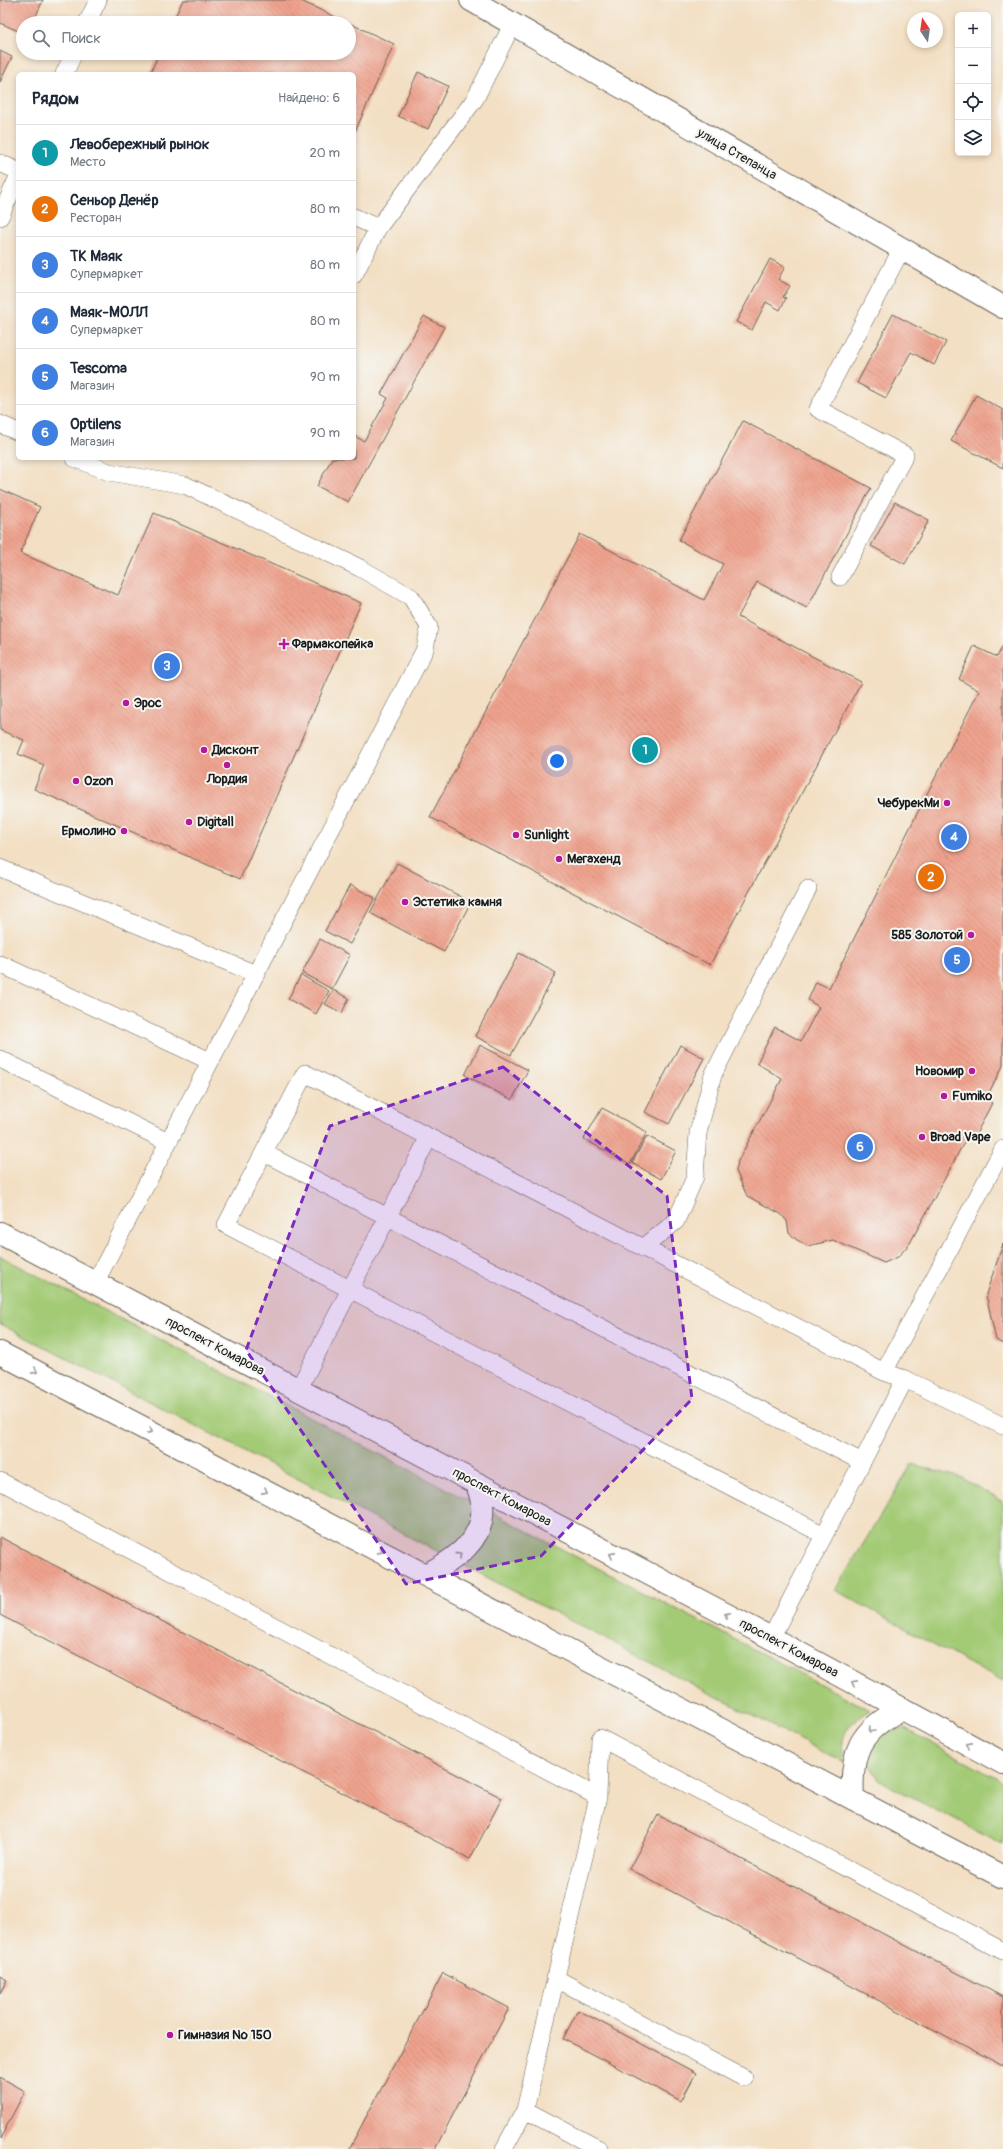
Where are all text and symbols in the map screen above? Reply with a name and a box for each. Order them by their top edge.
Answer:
north arrow [907,12,943,48]
map controls [955,12,991,156]
button: + [955,12,991,48]
search box [16,16,356,60]
icon: search [30,27,52,49]
text: Поиск [62,29,101,48]
button: − [955,48,991,84]
button: locate [955,84,991,120]
text: Рядом [32,88,79,109]
text: Найдено: 6 [278,90,340,106]
button: layers [955,120,991,156]
street label: улица Степанца [693,124,780,183]
text: Левобережный рынок [70,135,210,154]
text: 1 [42,145,48,161]
text: 20 m [309,145,340,161]
text: Место [70,154,106,170]
text: Сеньор Денёр [70,191,159,210]
text: 2 [41,201,49,217]
text: 80 m [310,201,340,217]
text: Ресторан [70,210,121,226]
text: ТК Маяк [70,247,123,266]
text: 3 [41,257,49,273]
text: 80 m [310,257,340,273]
text: Супермаркет [70,266,143,282]
text: Маяк-МОЛЛ [70,303,147,322]
text: 4 [41,313,49,329]
text: 80 m [310,313,340,329]
text: Супермаркет [70,322,143,338]
text: Tescoma [70,359,127,378]
text: 5 [41,369,49,385]
text: 90 m [310,369,340,385]
text: Магазин [70,378,114,394]
text: Optilens [70,415,121,434]
text: 6 [41,425,49,441]
text: 90 m [310,425,340,441]
text: Магазин [70,434,114,450]
place label: Фармакопейка [291,636,373,652]
marker: Фармакопейка [279,639,289,649]
pin: 3 [154,651,180,681]
place label: Эрос [134,695,162,711]
marker: Эрос [121,698,131,708]
pin: 1 [632,735,658,765]
place label: Дисконт [211,742,259,758]
marker: Дисконт [199,745,209,755]
your location [547,751,567,771]
marker: Лордия [222,760,232,770]
place label: Лордия [206,771,247,787]
place label: Ozon [84,773,114,789]
marker: Ozon [71,776,81,786]
place label: ЧебурекМи [877,795,939,811]
marker: ЧебурекМи [942,798,952,808]
place label: Digitall [197,814,234,830]
marker: Digitall [184,817,194,827]
pin: 4 [941,822,967,852]
place label: Ермолино [61,823,116,839]
marker: Ермолино [119,826,129,836]
place label: Sunlight [524,827,570,843]
marker: Sunlight [511,830,521,840]
place label: Мегахенд [567,851,621,867]
marker: Мегахенд [554,854,564,864]
pin: 2 [918,862,944,892]
place label: Эстетика камня [413,894,502,910]
marker: Эстетика камня [400,897,410,907]
place label: 585 Золотой [891,927,963,943]
marker: 585 Золотой [966,930,976,940]
pin: 5 [944,945,970,975]
place label: Новомир [915,1063,964,1079]
marker: Новомир [967,1066,977,1076]
place label: Fumiko [952,1088,992,1104]
marker: Fumiko [939,1091,949,1101]
place label: Broad Vape [930,1129,991,1145]
pin: 6 [847,1132,873,1162]
marker: Broad Vape [917,1132,927,1142]
street label: проспект Комарова [163,1313,267,1379]
one-way arrow [30,1366,38,1374]
one-way arrow [146,1426,153,1434]
street label: проспект Комарова [450,1464,554,1530]
one-way arrow [261,1486,268,1494]
one-way arrow [376,1546,384,1554]
one-way arrow [454,1552,461,1559]
one-way arrow [609,1552,616,1559]
one-way arrow [724,1612,732,1620]
street label: проспект Комарова [737,1615,841,1681]
one-way arrow [851,1680,859,1687]
one-way arrow [868,1725,875,1733]
one-way arrow [966,1742,973,1749]
place label: Гимназия № 150 [178,2027,272,2043]
marker: Гимназия № 150 [165,2030,175,2040]

